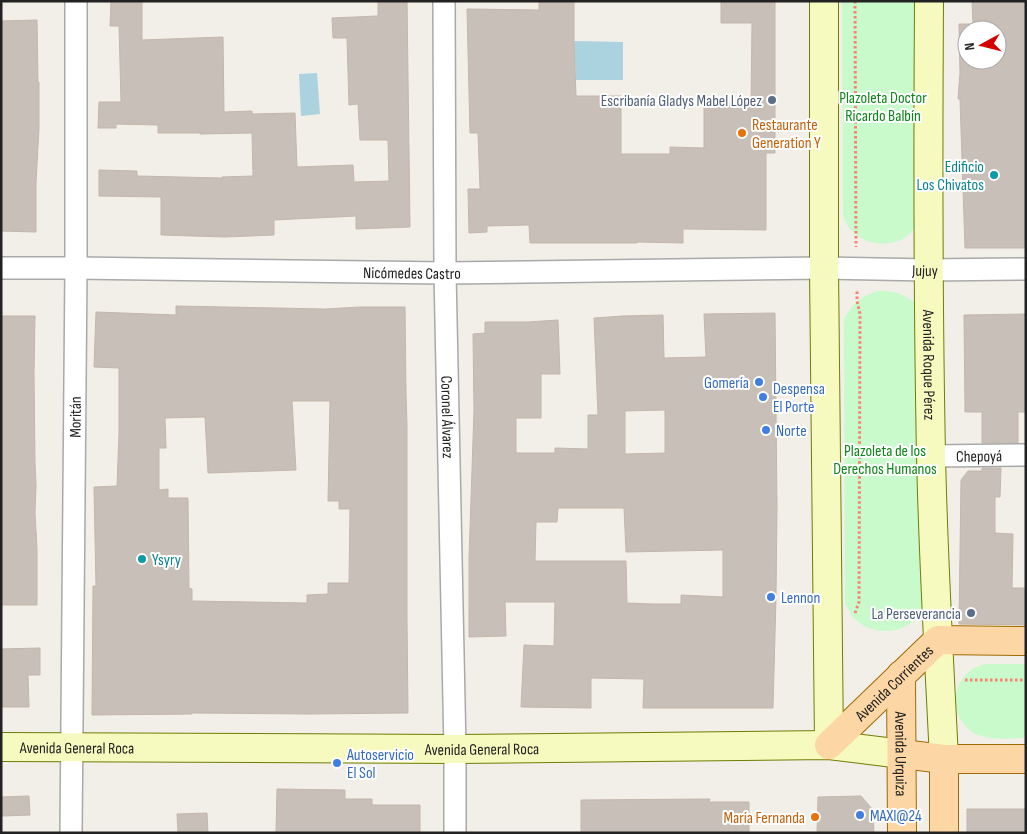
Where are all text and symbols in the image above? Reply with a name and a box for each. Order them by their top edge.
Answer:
north arrow [957,20,1007,70]
text: N [961,42,978,51]
park label: Plazoleta Doctor Ricardo Balbín [839,89,927,126]
place label: Escribanía Gladys Mabel López [601,92,762,111]
marker: Escribanía Gladys Mabel López [766,94,778,106]
place label: Restaurante Generation Y [752,116,821,153]
marker: Restaurante Generation Y [736,127,748,139]
place label: Edificio Los Chivatos [916,158,984,195]
marker: Edificio Los Chivatos [988,169,1000,181]
street label: Jujuy [911,262,938,281]
street label: Nicómedes Castro [363,264,461,284]
street label: Avenida Roque Pérez [918,309,938,421]
place label: Gomería [704,374,749,393]
street label: Coronel Álvarez [436,375,457,459]
marker: Gomería [753,376,765,388]
place label: Despensa El Porte [773,380,825,417]
marker: Despensa El Porte [757,391,769,403]
street label: Moritán [66,396,86,438]
place label: Norte [776,422,807,441]
marker: Norte [760,424,772,436]
park label: Plazoleta de los Derechos Humanos [833,442,937,479]
street label: Chepoyá [956,447,1002,467]
place label: Ysyry [152,551,181,570]
marker: Ysyry [136,553,148,565]
place label: Lennon [781,589,820,608]
marker: Lennon [765,591,777,603]
place label: La Perseverancia [871,605,961,624]
marker: La Perseverancia [965,607,977,619]
street label: Avenida Corrientes [851,642,938,726]
street label: Avenida Urquiza [890,710,910,797]
street label: Avenida General Roca [19,739,134,759]
street label: Avenida General Roca [424,740,539,760]
place label: Autoservicio El Sol [346,746,414,783]
marker: Autoservicio El Sol [331,757,343,769]
place label: MAXI@24 [870,807,922,826]
place label: María Fernanda [724,809,805,828]
marker: MAXI@24 [854,809,866,821]
marker: María Fernanda [809,811,821,823]

